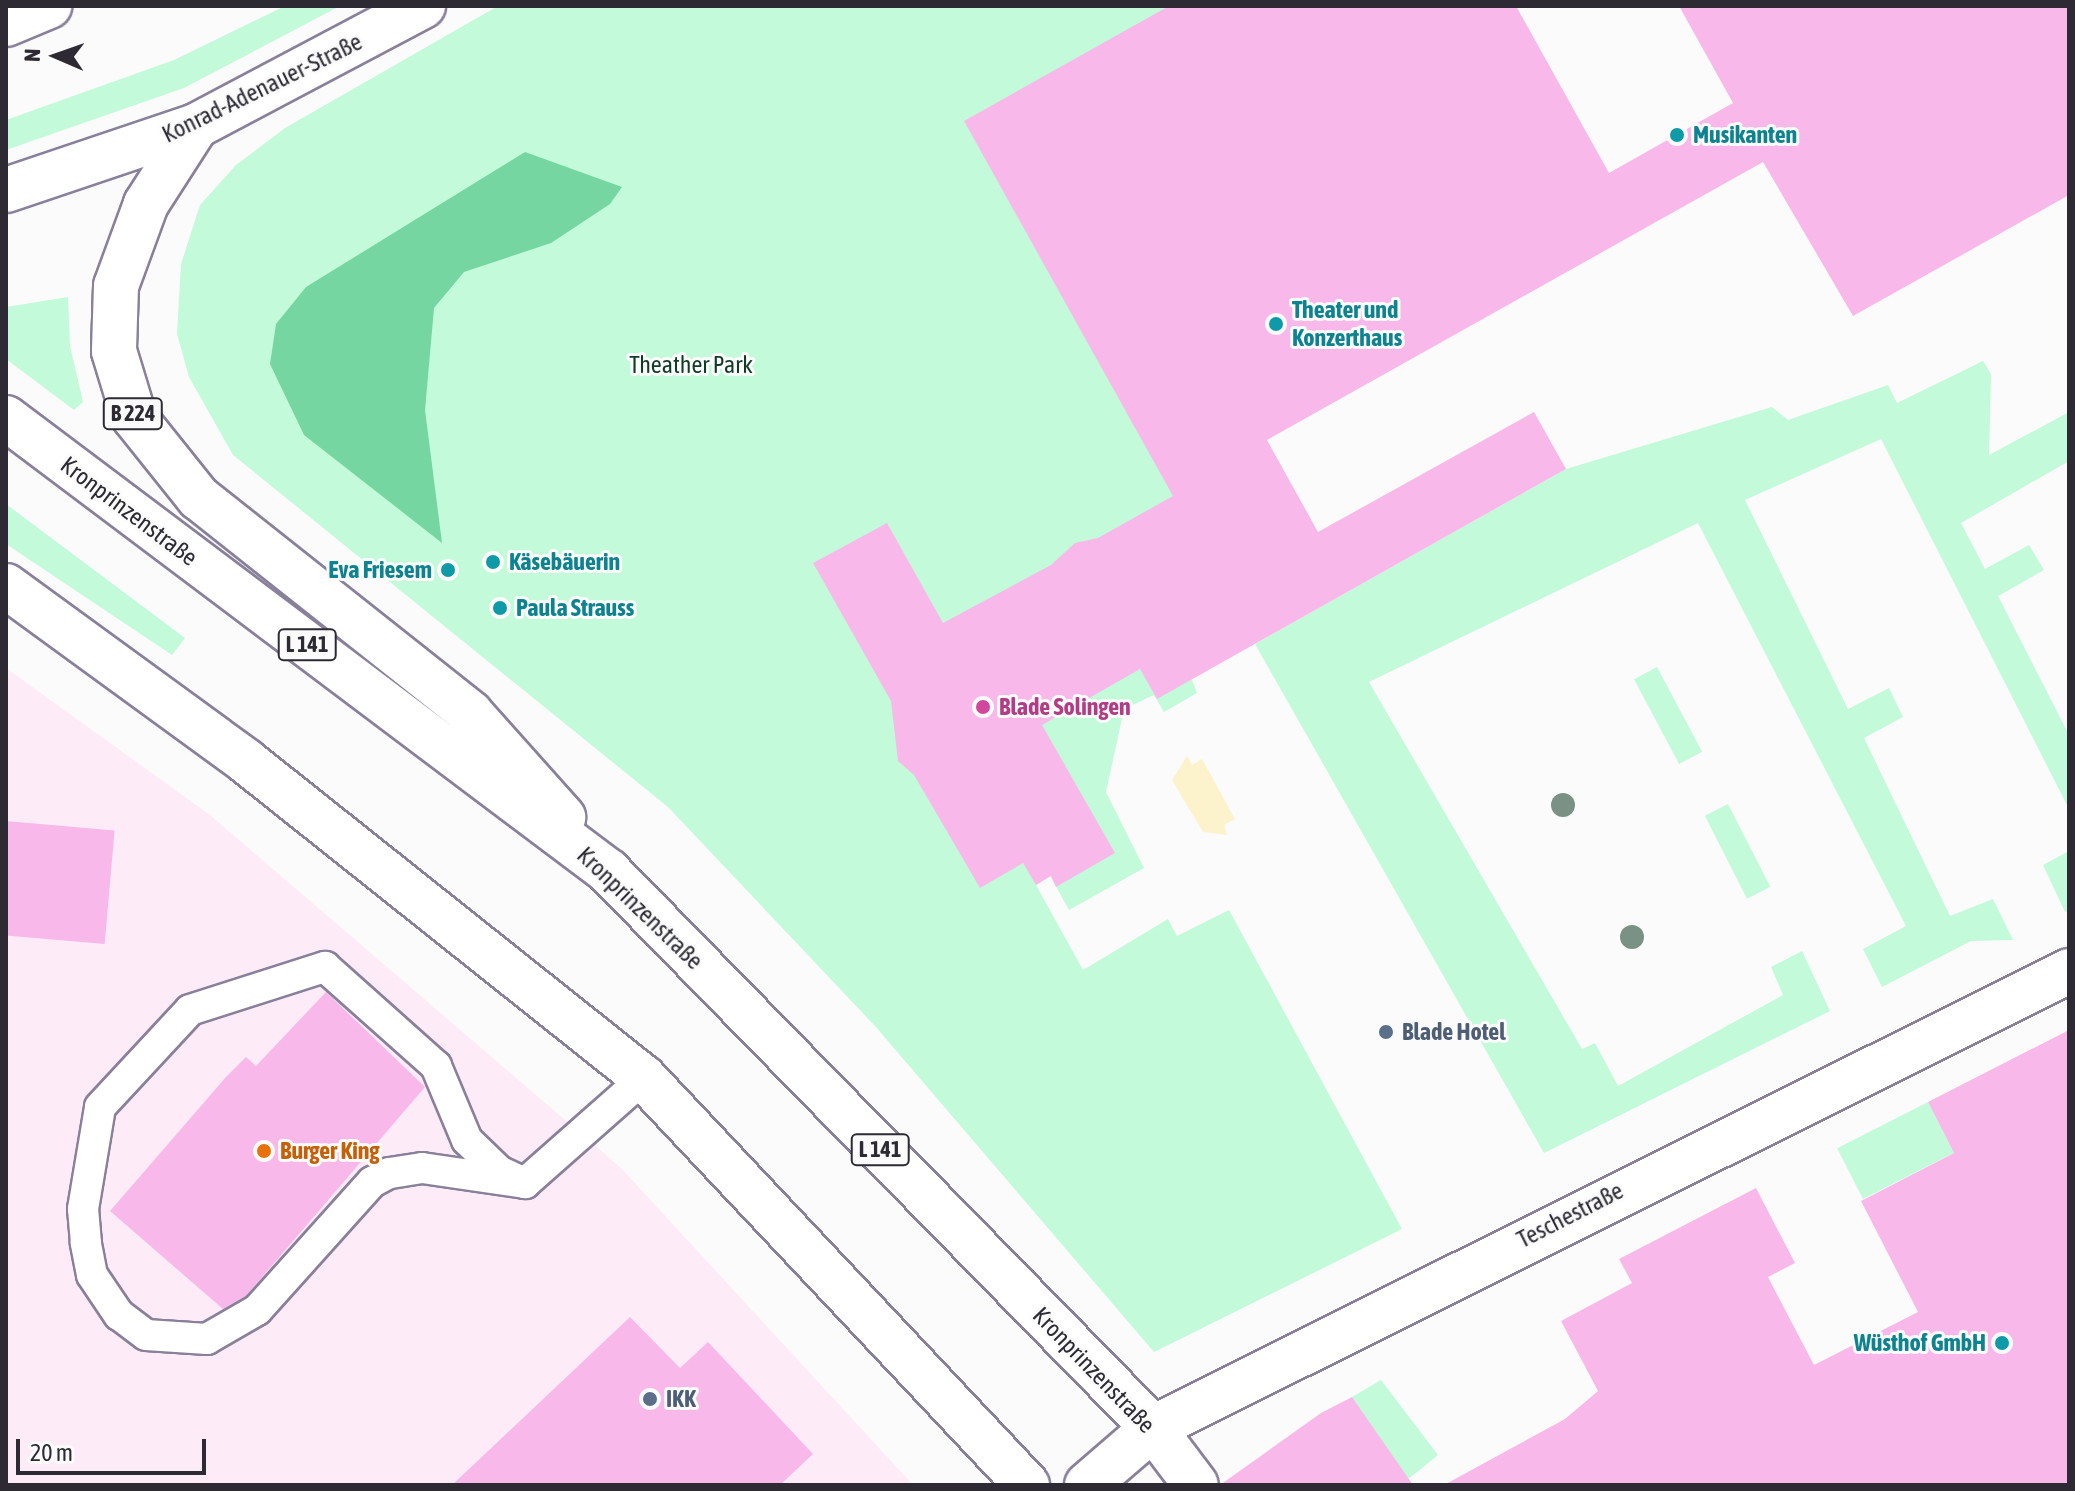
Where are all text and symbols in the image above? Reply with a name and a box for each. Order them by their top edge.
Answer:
north arrow [16,16,96,96]
street label: Konrad-Adenauer-Straße [157,27,367,149]
text: N [19,48,45,62]
place label: Musikanten [1693,121,1797,149]
marker: Musikanten [1668,126,1686,144]
place label: Theater und Konzerthaus [1292,296,1402,352]
marker: Theater und Konzerthaus [1267,315,1285,333]
park label: Theather Park [629,351,753,379]
road number: B 224 [101,396,165,432]
street label: Kronprinzenstraße [55,450,203,572]
place label: Käsebäuerin [509,548,620,576]
marker: Käsebäuerin [484,553,502,571]
place label: Eva Friesem [328,556,432,584]
marker: Eva Friesem [439,561,457,579]
place label: Paula Strauss [516,594,634,622]
marker: Paula Strauss [491,599,509,617]
road number: L 141 [277,627,337,663]
place label: Blade Solingen [999,693,1131,721]
marker: Blade Solingen [974,698,992,716]
street label: Kronprinzenstraße [571,841,709,975]
place label: Blade Hotel [1402,1018,1506,1046]
marker: Blade Hotel [1377,1023,1395,1041]
road number: L 141 [850,1132,910,1168]
place label: Burger King [280,1137,380,1165]
marker: Burger King [255,1142,273,1160]
street label: Teschestraße [1512,1176,1628,1254]
street label: Kronprinzenstraße [1027,1301,1161,1439]
place label: Wüsthof GmbH [1854,1329,1986,1357]
marker: Wüsthof GmbH [1993,1334,2011,1352]
place label: IKK [666,1385,696,1413]
marker: IKK [641,1390,659,1408]
scale bar [20,1423,210,1473]
text: 20 m [30,1439,73,1466]

